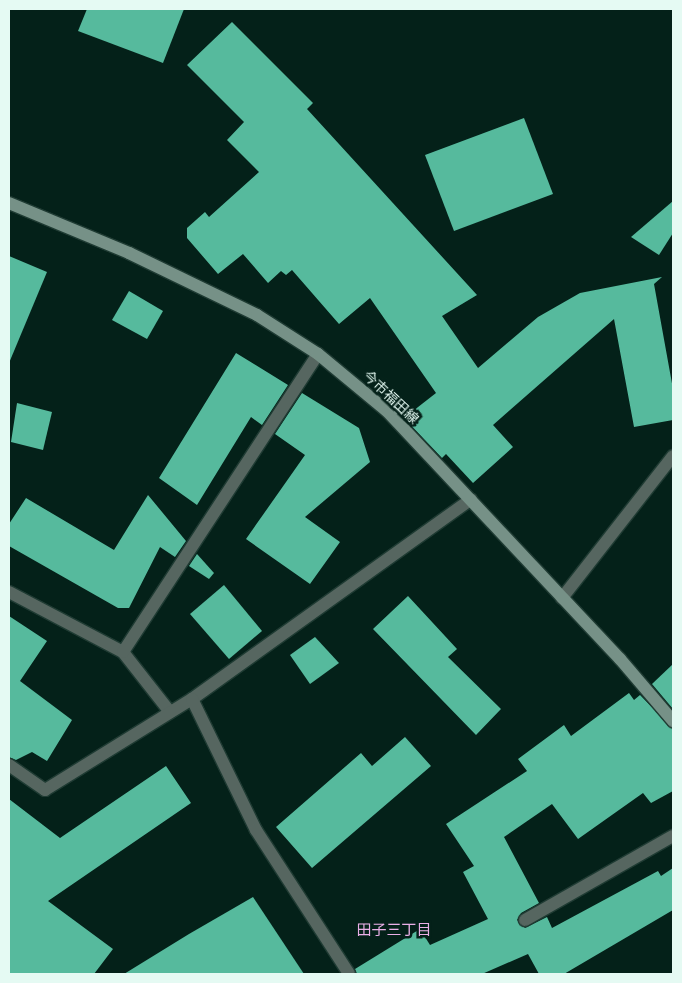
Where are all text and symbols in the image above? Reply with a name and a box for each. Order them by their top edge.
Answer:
street label: 今市福田線 [360,367,422,427]
district label: 田子三丁目 [357,921,431,939]

